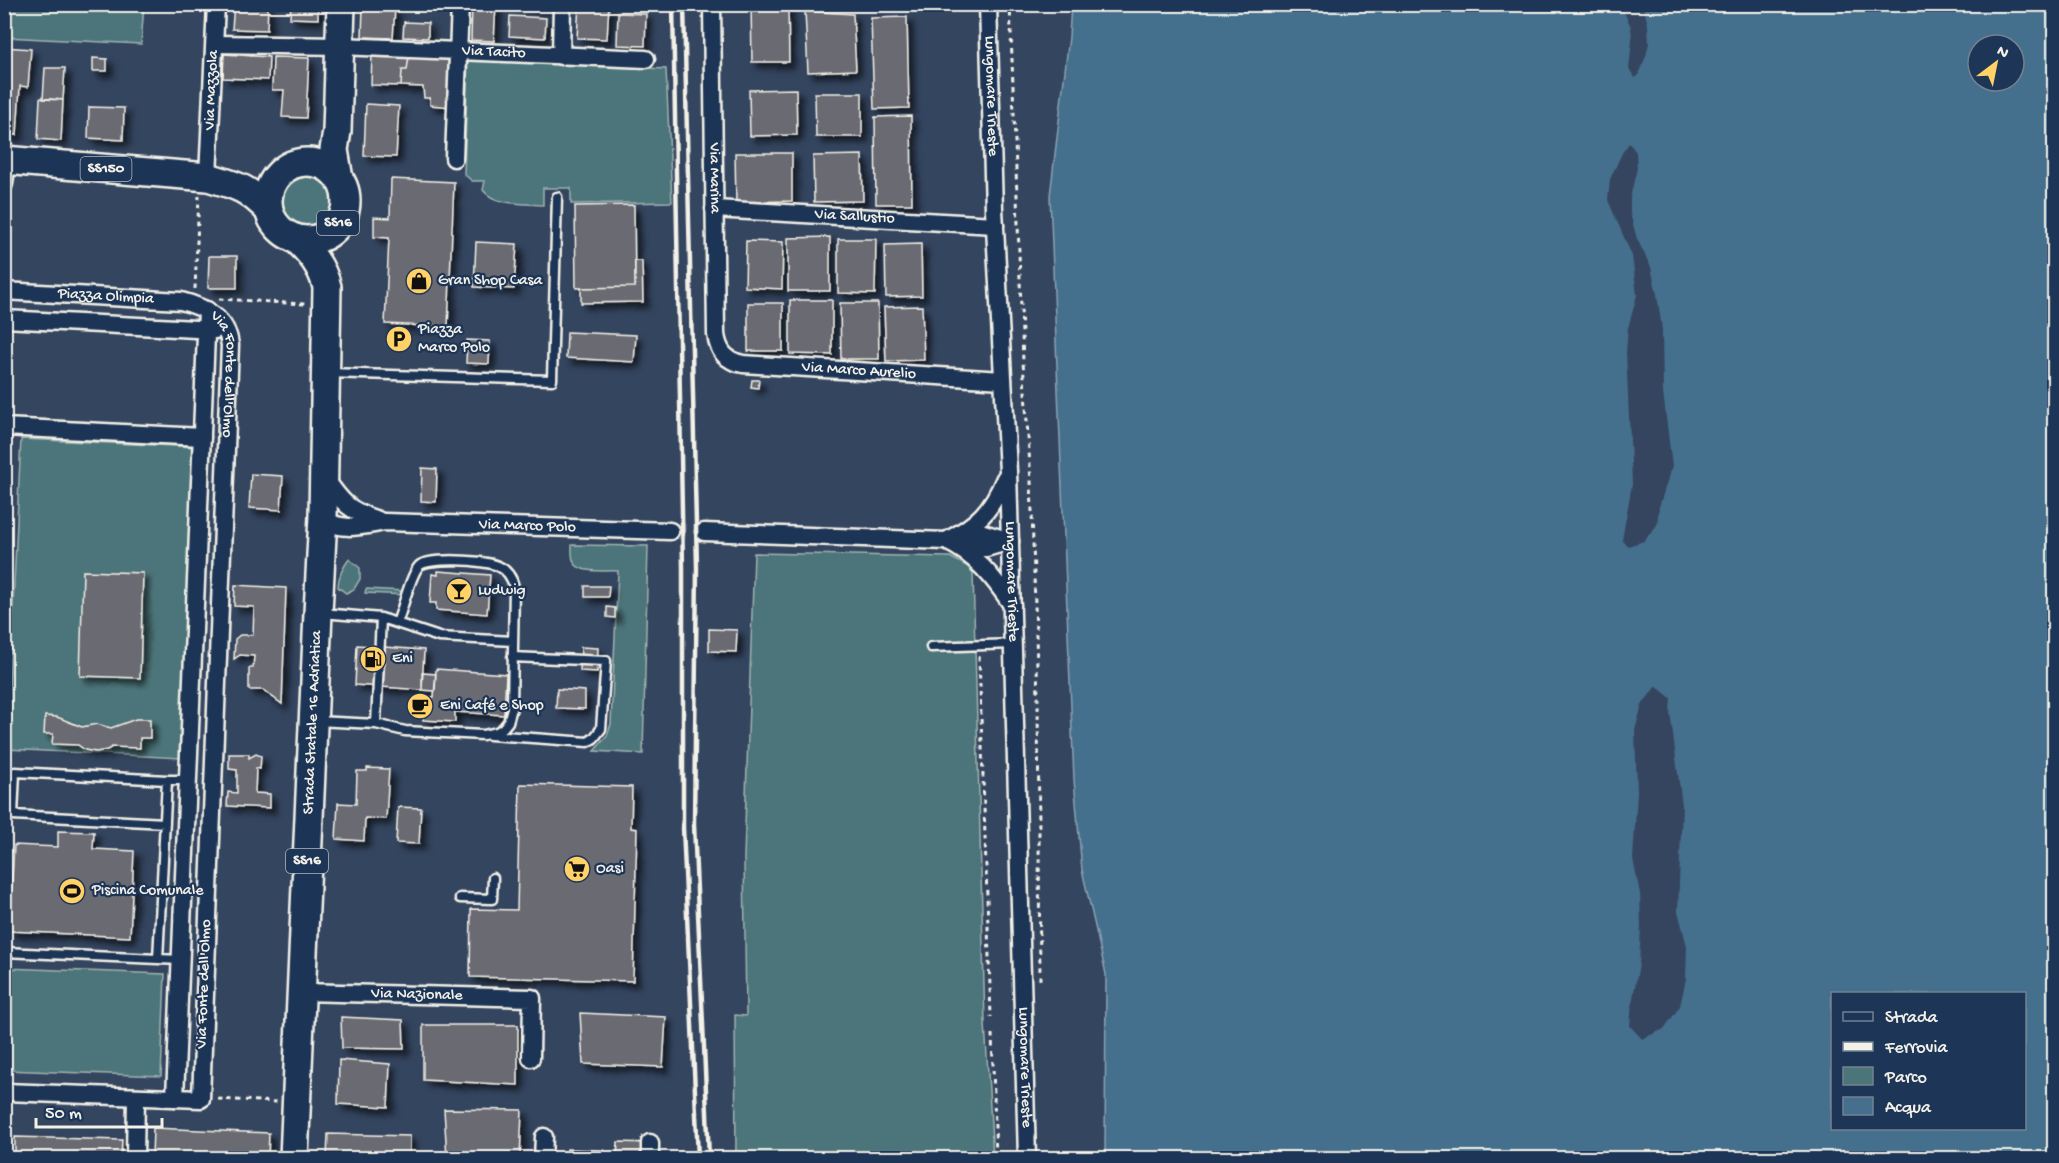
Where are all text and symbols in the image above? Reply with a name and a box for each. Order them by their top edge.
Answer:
north arrow [1966,33,2026,93]
street label: Lungomare Trieste [979,35,1002,157]
street label: Via Tacito [461,42,526,63]
text: N [1993,42,2012,64]
street label: Via Mazzola [201,49,223,131]
street label: Via Marina [704,142,724,215]
road number: SS150 [80,157,132,181]
street label: Via Sallustio [813,205,895,229]
road number: SS16 [317,211,359,235]
shop icon: Gran Shop Casa [404,266,434,296]
place label: Gran Shop Casa [438,272,543,291]
street label: Piazza Olimpia [56,284,156,309]
street label: Via Fonte dell'Olmo [205,306,240,438]
place label: Piazza Marco Polo [417,321,490,358]
parking icon: Piazza Marco Polo [384,324,414,354]
street label: Via Marco Aurelio [800,358,917,384]
street label: Via Marco Polo [477,515,576,538]
street label: Lungomare Trieste [1000,521,1022,643]
bar icon: Ludwig [444,576,474,606]
place label: Ludwig [478,582,526,601]
street label: Strada Statale 16 Adriatica [300,629,327,815]
fuel station icon: Eni [358,644,388,674]
place label: Eni [392,650,413,669]
cafe icon: Eni Café e Shop [405,691,435,721]
place label: Eni Café e Shop [440,697,544,716]
road number: SS16 [286,849,328,873]
supermarket icon: Oasi [562,854,592,884]
place label: Oasi [596,860,624,879]
sports icon: Piscina Comunale [57,876,87,906]
place label: Piscina Comunale [91,882,204,901]
street label: Via Fonte dell'Olmo [193,919,217,1050]
street label: Via Nazionale [370,984,464,1006]
legend [1831,992,2026,1130]
street label: Lungomare Trieste [1013,1007,1036,1129]
text: Strada [1885,1008,1939,1029]
text: Ferrovia [1884,1038,1948,1059]
text: Parco [1884,1068,1927,1089]
scale bar [36,1091,162,1129]
text: Acqua [1885,1098,1932,1119]
text: 50 m [45,1104,82,1125]

